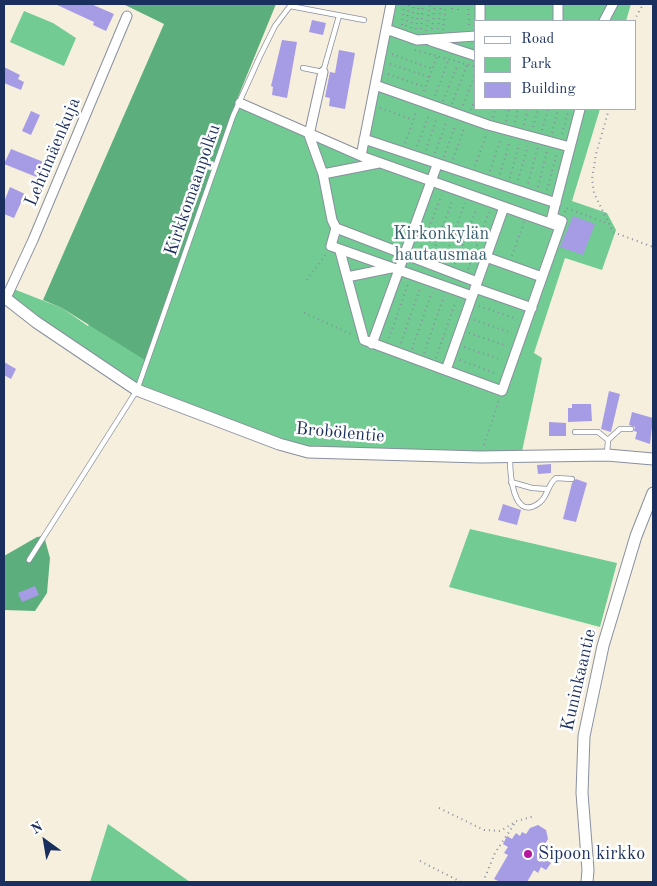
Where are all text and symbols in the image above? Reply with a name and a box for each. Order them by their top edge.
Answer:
legend [474,20,637,110]
text: Road [521,32,554,47]
text: Park [521,57,552,72]
text: Building [521,82,576,97]
street label: Lehtimäenkuja [20,94,86,210]
street label: Kirkkomaanpolku [160,122,226,258]
park label: Kirkonkylän hautausmaa [393,223,489,266]
street label: Brobölentie [295,418,385,448]
street label: Kuninkaantie [557,627,601,733]
north arrow [20,816,70,866]
text: N [29,820,45,837]
place label: Sipoon kirkko [538,843,645,865]
marker: Sipoon kirkko [522,848,534,860]

